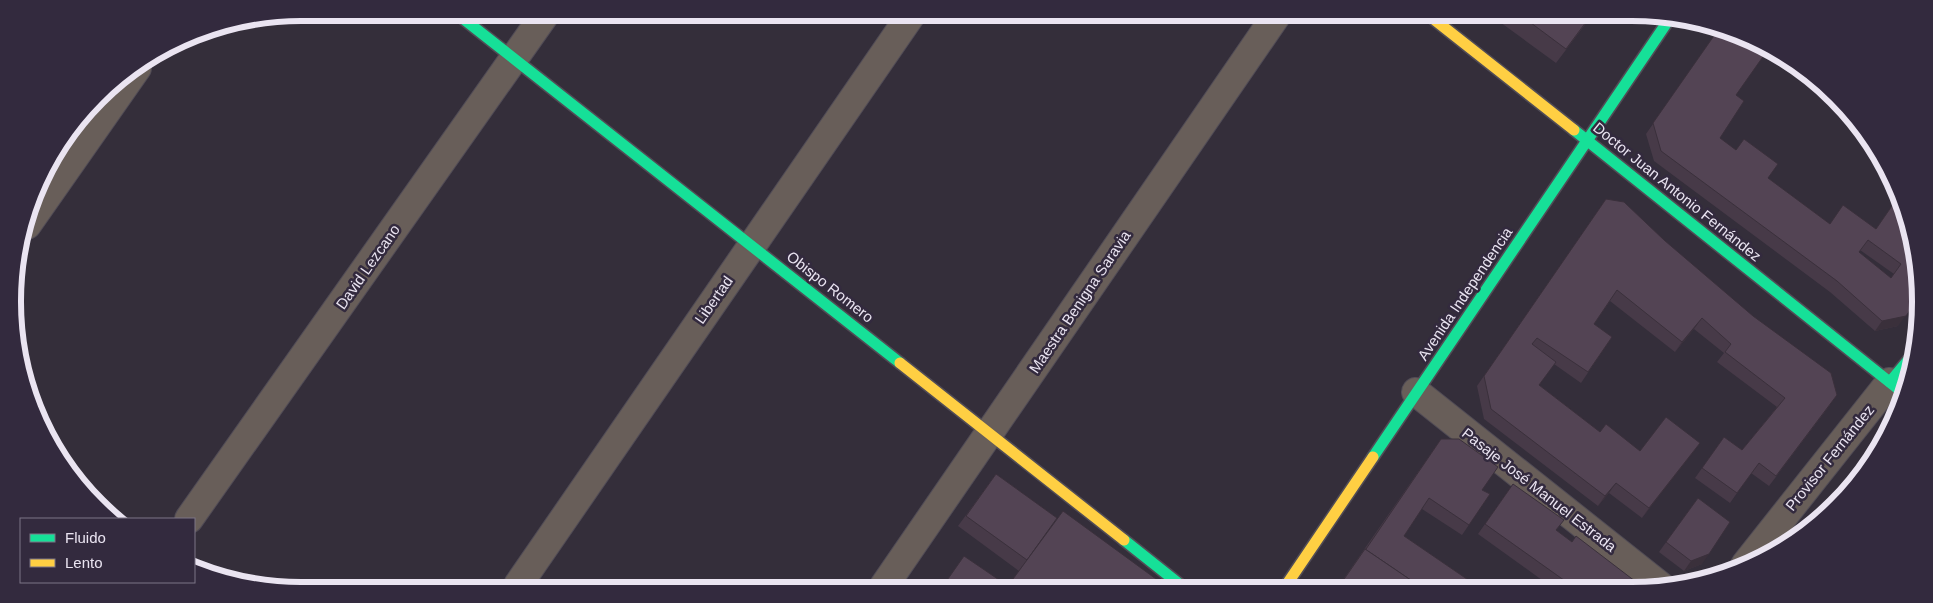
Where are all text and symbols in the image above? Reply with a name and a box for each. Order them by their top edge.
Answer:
street label: Doctor Juan Antonio Fernández [1590,119,1765,265]
street label: David Lezcano [332,221,403,312]
street label: Avenida Independencia [1414,224,1516,363]
street label: Maestra Benigna Saravia [1025,227,1134,376]
street label: Obispo Romero [784,248,877,326]
street label: Libertad [691,273,736,327]
street label: Provisor Fernández [1782,401,1877,514]
street label: Pasaje José Manuel Estrada [1459,424,1620,555]
legend [20,518,195,583]
text: Fluido [65,529,106,546]
text: Lento [65,554,103,571]

